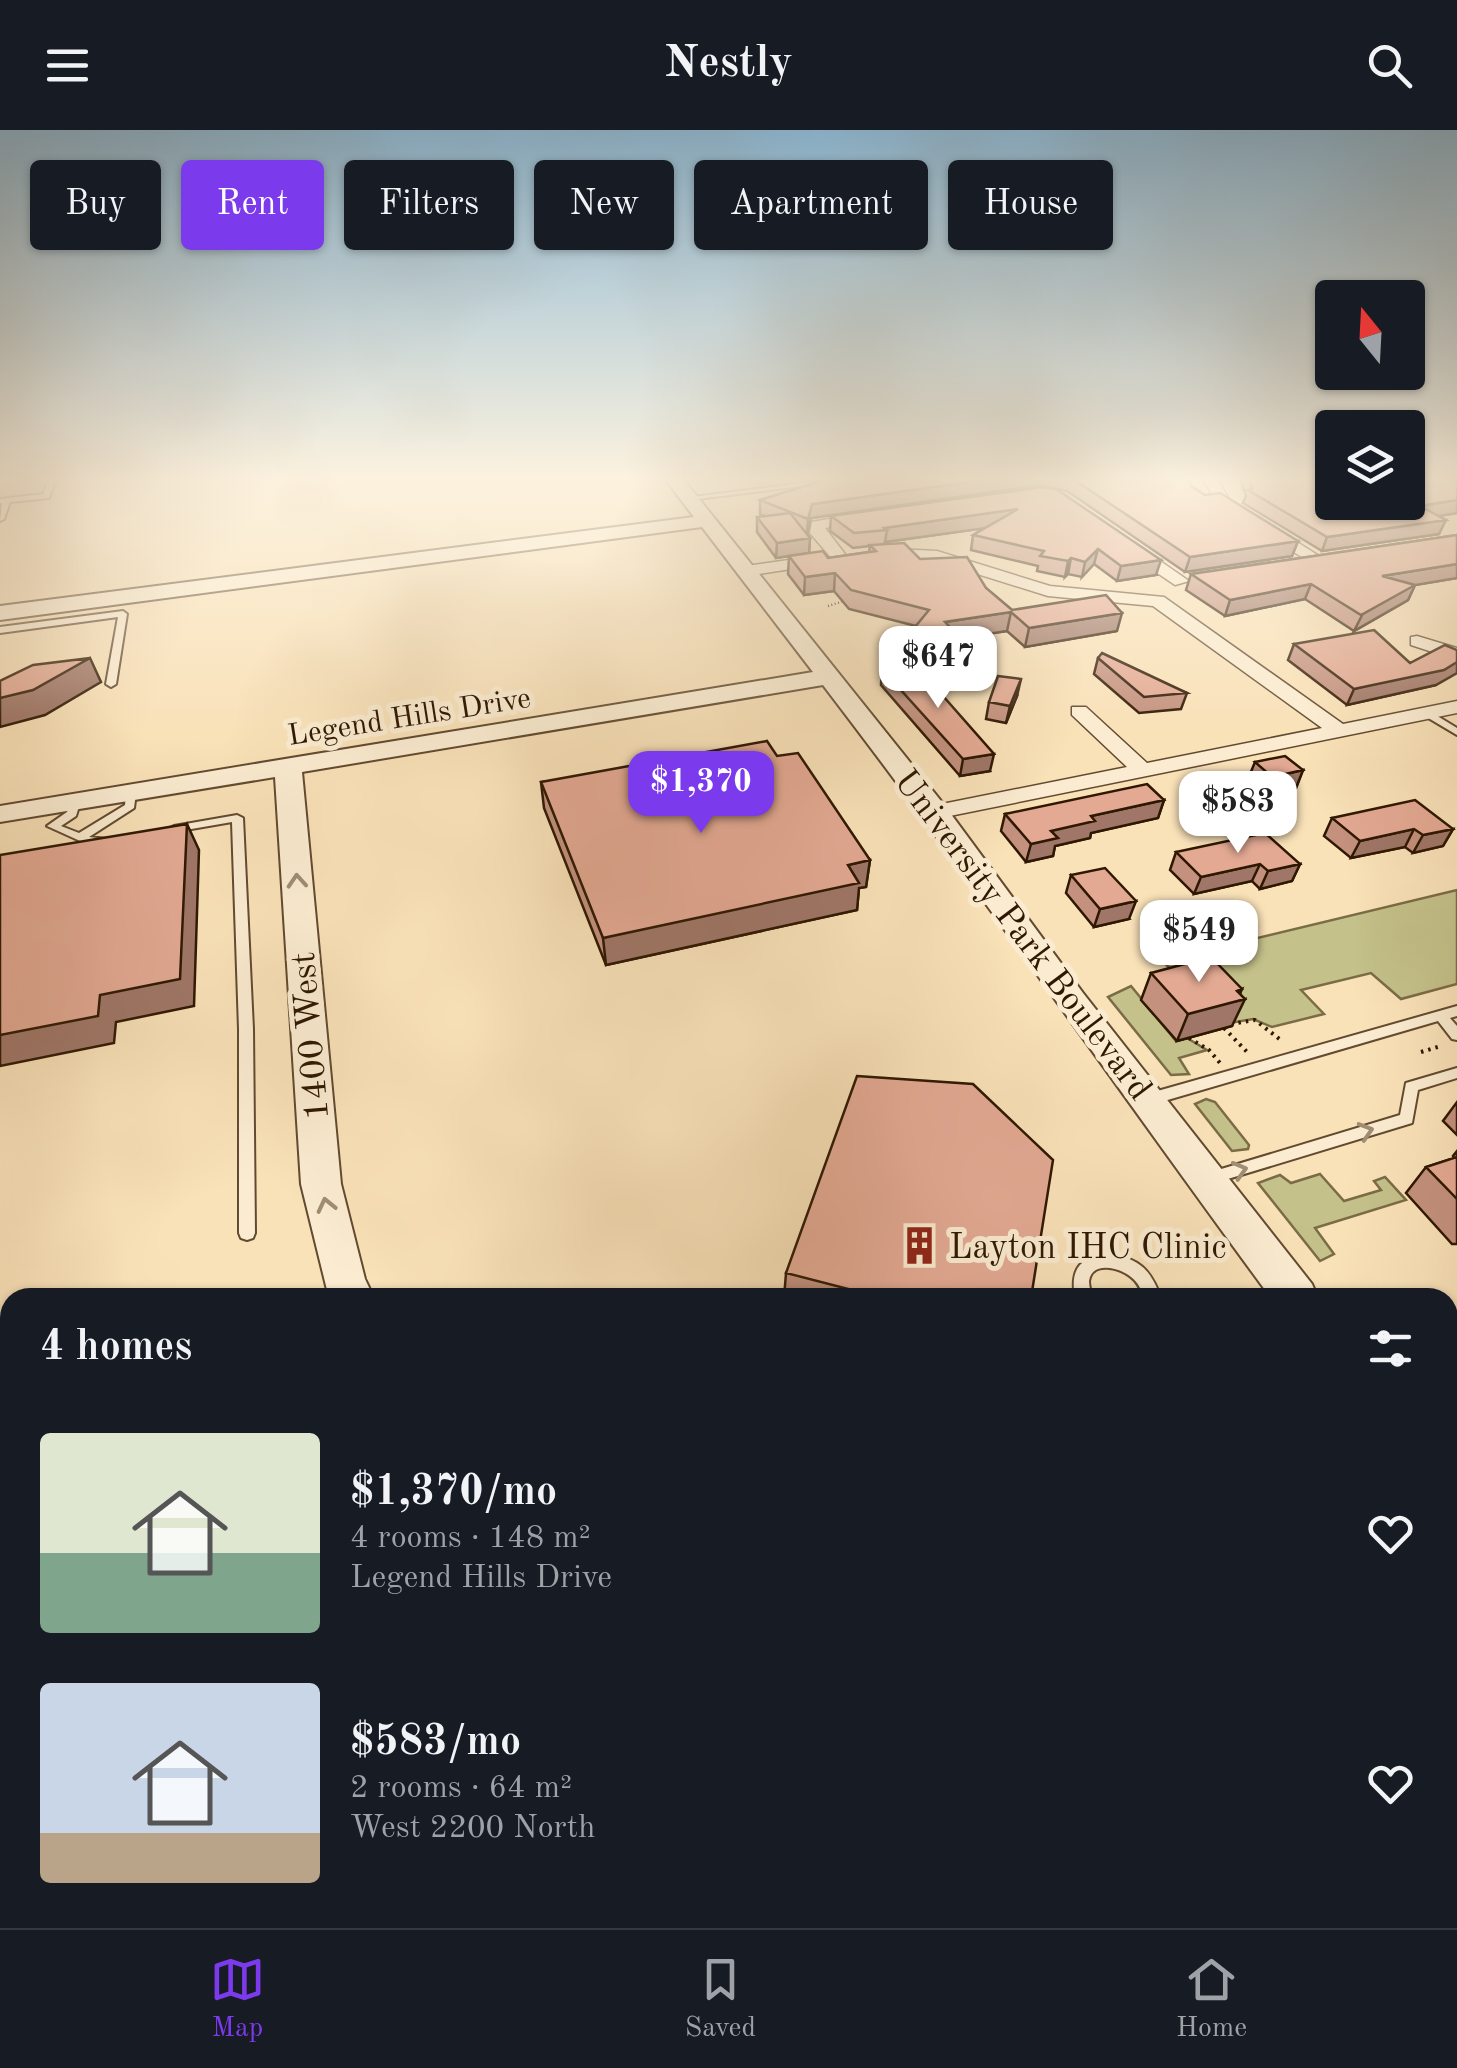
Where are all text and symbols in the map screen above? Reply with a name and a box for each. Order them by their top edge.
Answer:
icon: menu [40,38,95,93]
icon: search [1362,38,1417,93]
text: Nestly [664,42,793,87]
chip: Buy [30,160,161,250]
chip: Rent [181,160,324,250]
chip: Filters [344,160,514,250]
chip: New [534,160,674,250]
chip: Apartment [694,160,928,250]
chip: House [948,160,1113,250]
north arrow [1315,280,1425,390]
map controls [1315,280,1425,520]
button: layers [1315,410,1425,520]
pin: $647 [879,626,997,711]
text: $647 [901,642,975,674]
street label: Legend Hills Drive [286,684,533,752]
pin: $1,370 [620,751,782,836]
street label: University Park Boulevard [887,764,1157,1107]
text: $1,370 [650,767,752,799]
pin: $583 [1179,771,1297,856]
text: $583 [1201,787,1275,819]
one-way arrow [287,873,308,889]
pin: $549 [1140,900,1258,985]
text: $549 [1162,916,1236,948]
street label: 1400 West [287,950,336,1121]
one-way arrow [1357,1122,1374,1143]
one-way arrow [1231,1160,1248,1181]
one-way arrow [317,1197,338,1214]
building icon: Layton IHC Clinic [898,1225,940,1267]
place label: Layton IHC Clinic [949,1231,1227,1266]
icon: filters [1363,1321,1418,1376]
text: 4 homes [40,1327,192,1369]
text: $1,370/mo [350,1472,557,1514]
icon: home [120,1473,240,1593]
icon: heart [1363,1506,1418,1561]
text: 4 rooms · 148 m² [350,1523,591,1555]
text: Legend Hills Drive [350,1563,612,1595]
text: $583/mo [350,1722,521,1764]
icon: home [120,1723,240,1843]
icon: heart [1363,1756,1418,1811]
text: 2 rooms · 64 m² [350,1773,572,1805]
text: West 2200 North [350,1813,595,1845]
tab: Map [210,1952,265,2047]
tab: Saved [685,1952,756,2047]
tab: Home [1176,1952,1247,2047]

